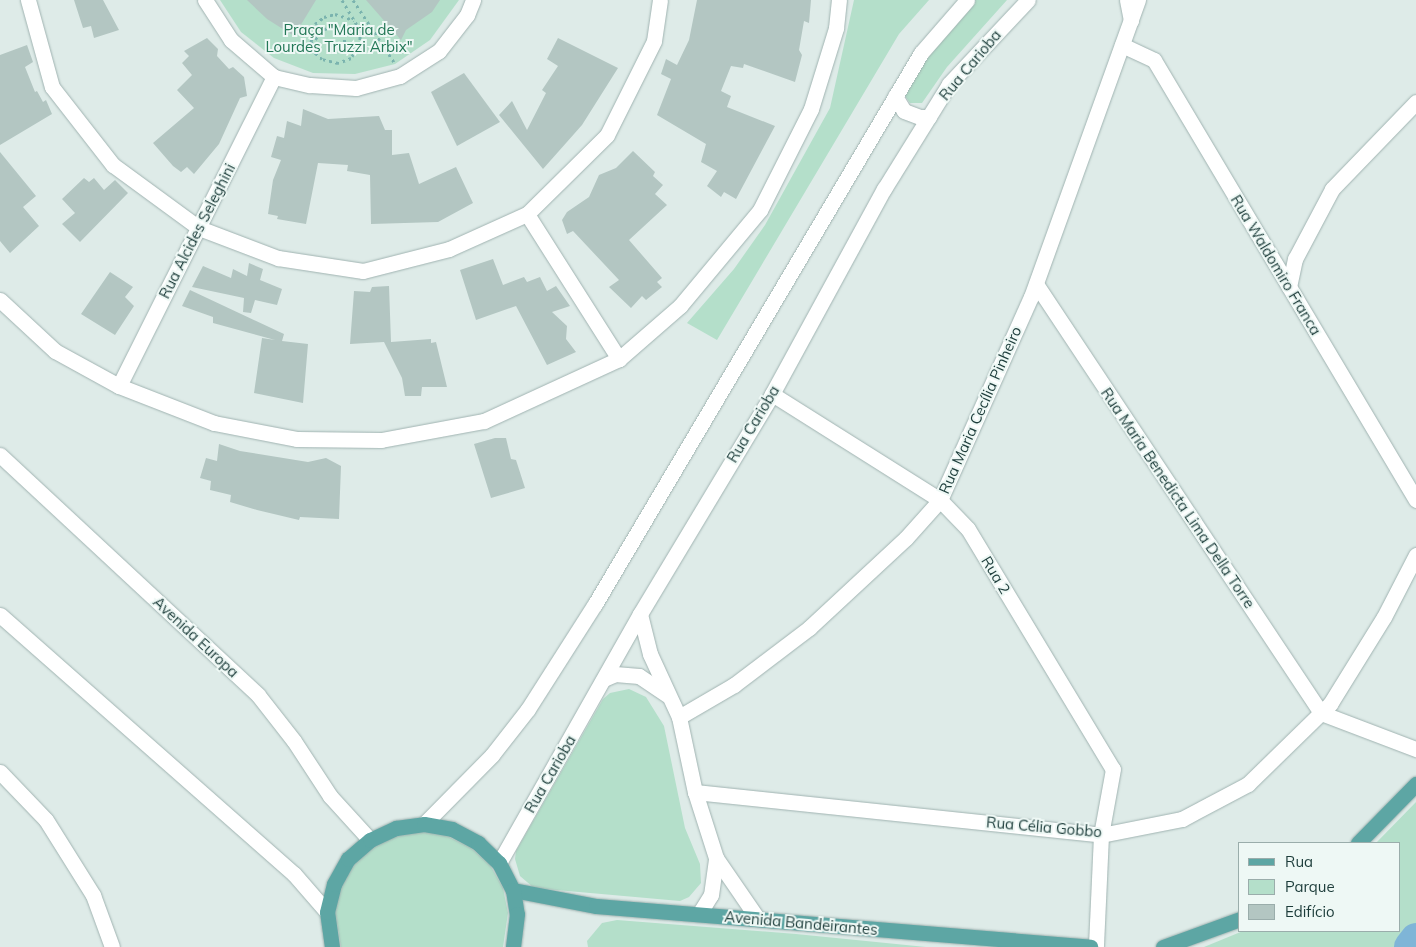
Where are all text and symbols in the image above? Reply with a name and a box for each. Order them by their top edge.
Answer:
park label: Praça "Maria de Lourdes Truzzi Arbix" [265,20,413,55]
street label: Rua Carioba [935,26,1005,104]
street label: Rua Alcides Seleghini [155,161,239,301]
street label: Rua Waldomiro Franca [1227,192,1325,338]
street label: Rua Maria Cecília Pinheiro [935,323,1025,497]
street label: Rua Carioba [723,382,783,466]
street label: Rua Maria Benedicta Lima Della Torre [1097,384,1259,612]
street label: Rua 2 [978,553,1014,597]
street label: Avenida Europa [150,593,242,681]
street label: Rua Carioba [521,732,579,816]
street label: Rua Célia Gobbo [985,813,1103,841]
legend [1238,842,1401,932]
text: Rua [1285,852,1313,871]
text: Parque [1285,877,1335,896]
text: Edifício [1285,902,1335,921]
street label: Avenida Bandeirantes [724,907,878,939]

